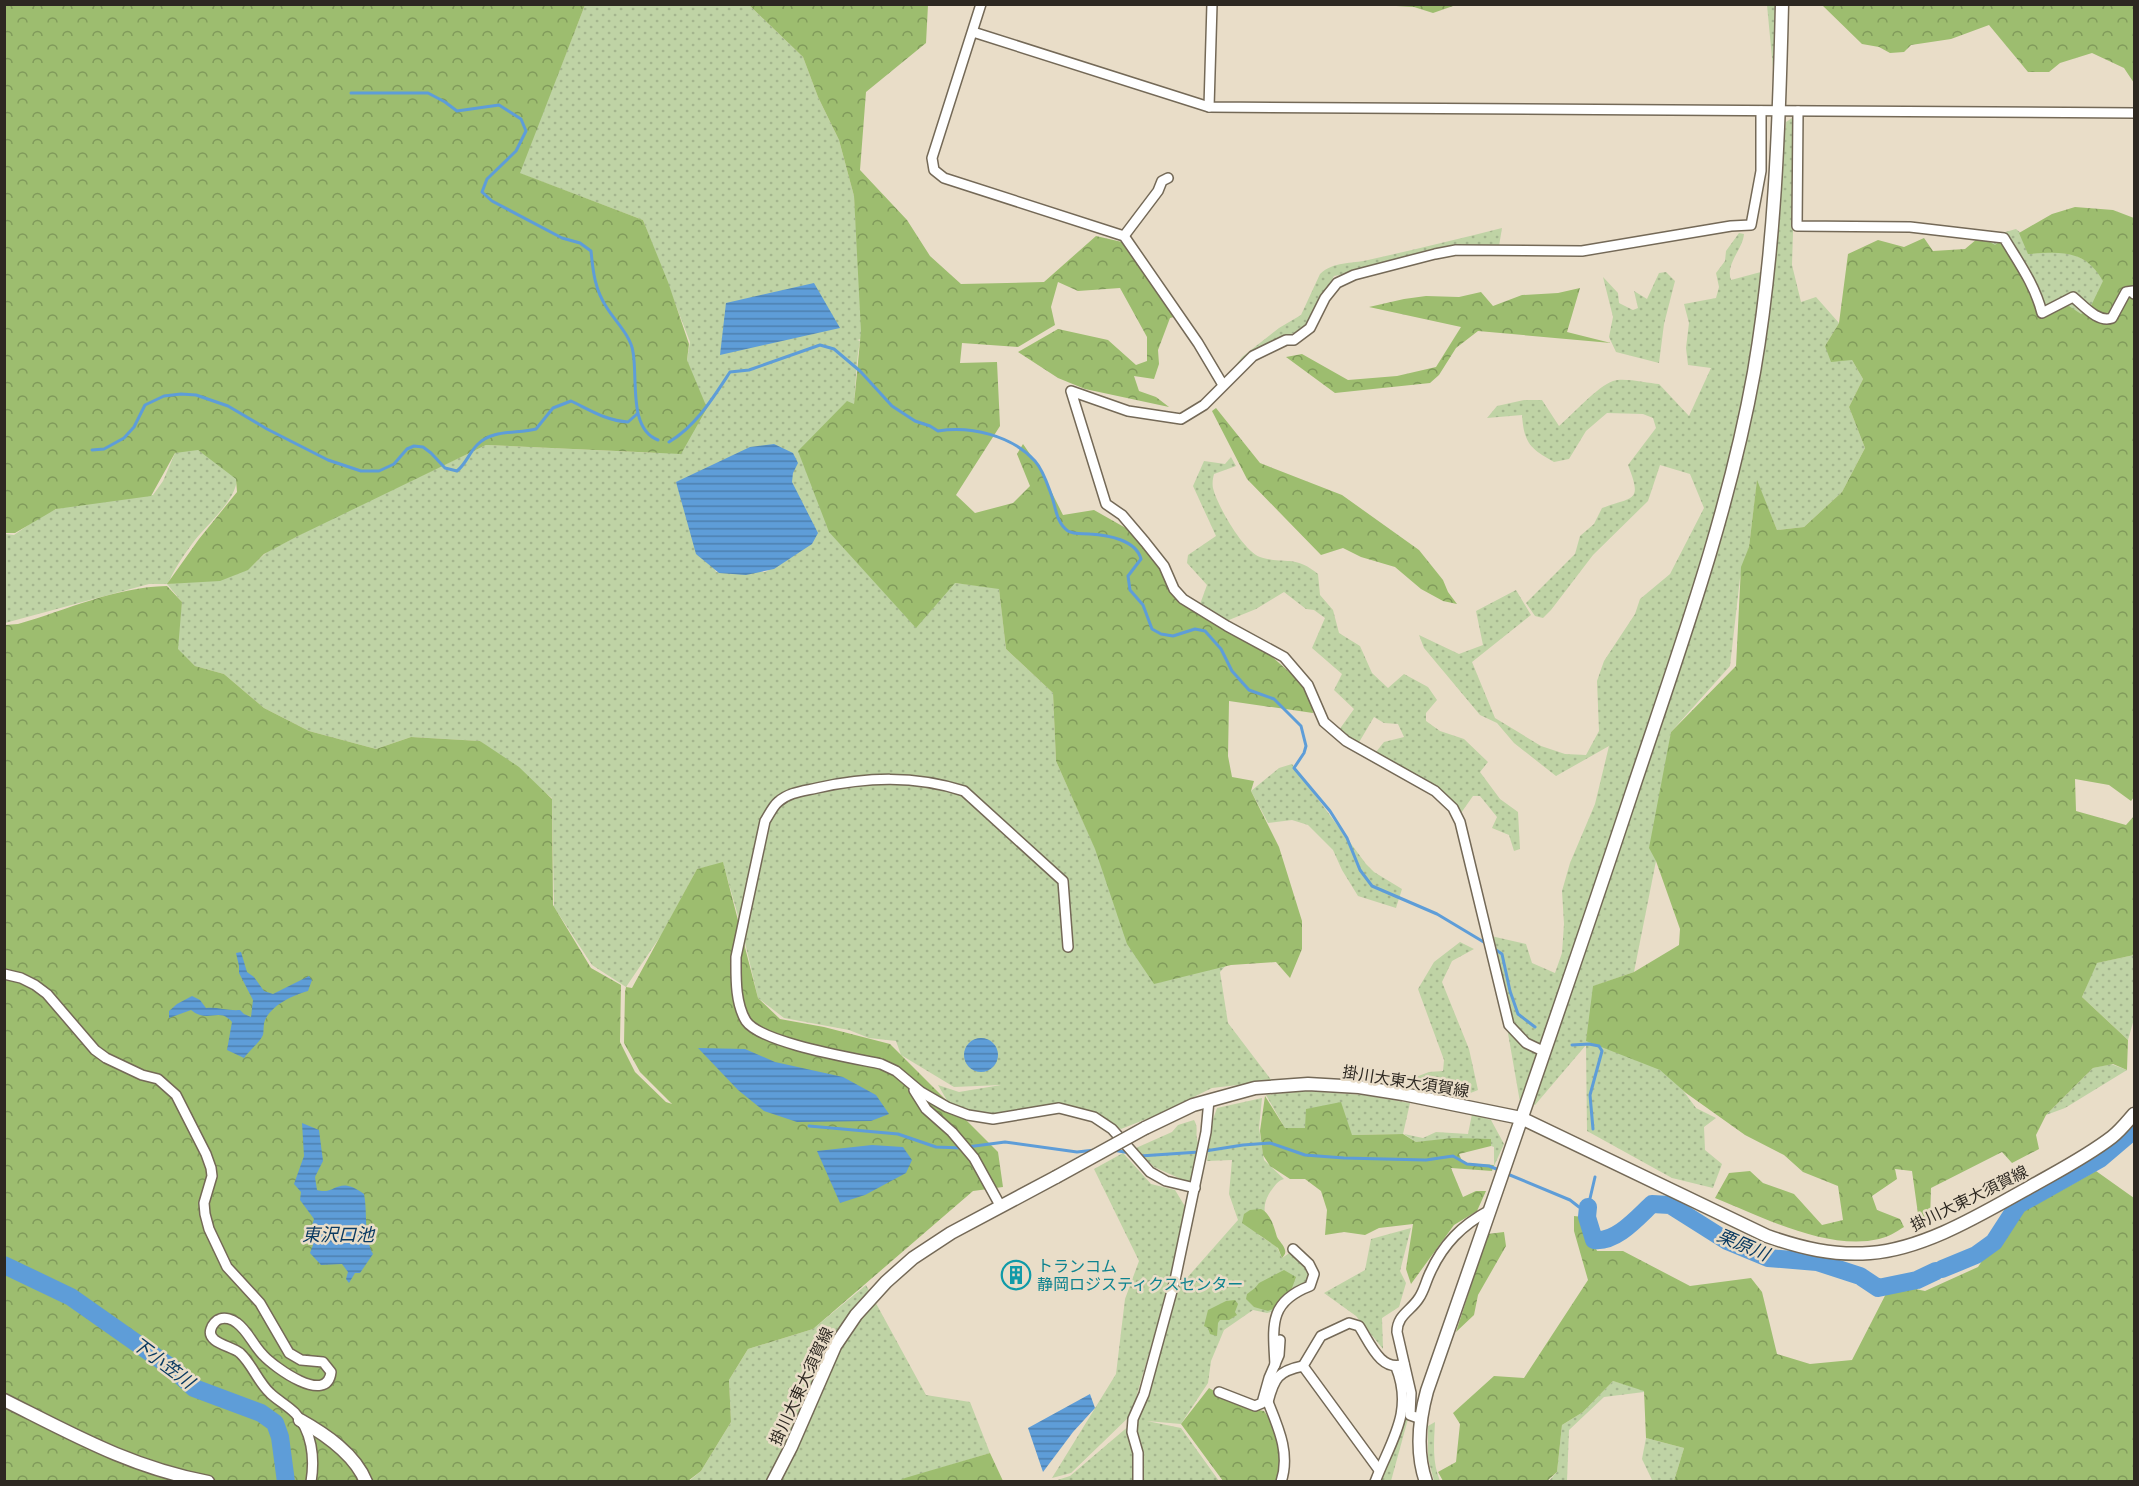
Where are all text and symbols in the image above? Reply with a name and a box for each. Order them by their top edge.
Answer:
street label: 掛川大東大須賀線 [1341,1062,1471,1101]
street label: 掛川大東大須賀線 [1908,1162,2031,1235]
water label: 東沢口池 [302,1224,376,1246]
water label: 栗原川 [1714,1224,1774,1266]
place label: トランコム 静岡ロジスティクスセンター [1037,1257,1244,1294]
building icon: トランコム 静岡ロジスティクスセンター [1000,1259,1032,1291]
street label: 掛川大東大須賀線 [766,1324,837,1448]
water label: 下小笠川 [128,1333,200,1395]

